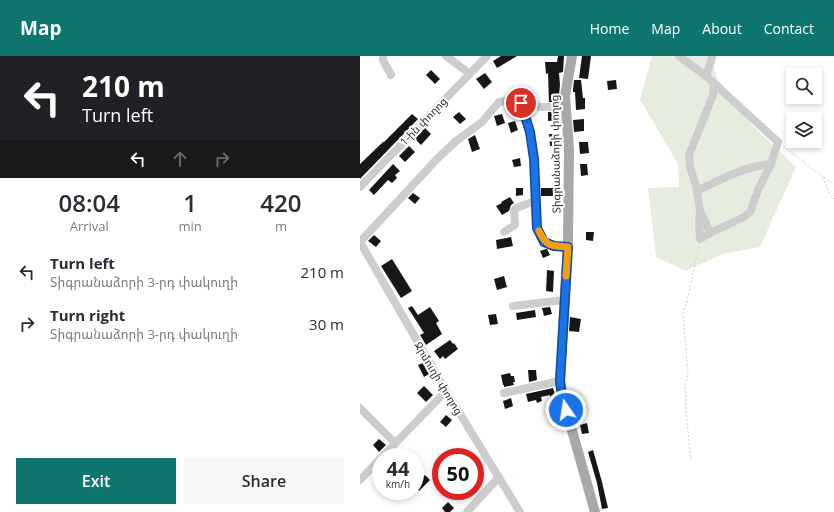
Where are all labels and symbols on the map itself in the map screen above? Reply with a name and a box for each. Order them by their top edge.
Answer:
pin [504,86,538,120]
street label: 1-ին փողոց [396,93,450,149]
street label: Տիգրանաձորի փողոց [546,95,564,213]
street label: Ջրմուղի փողոց [411,339,467,417]
position arrow [545,389,587,431]
speed limit sign: 50 [432,448,484,500]

